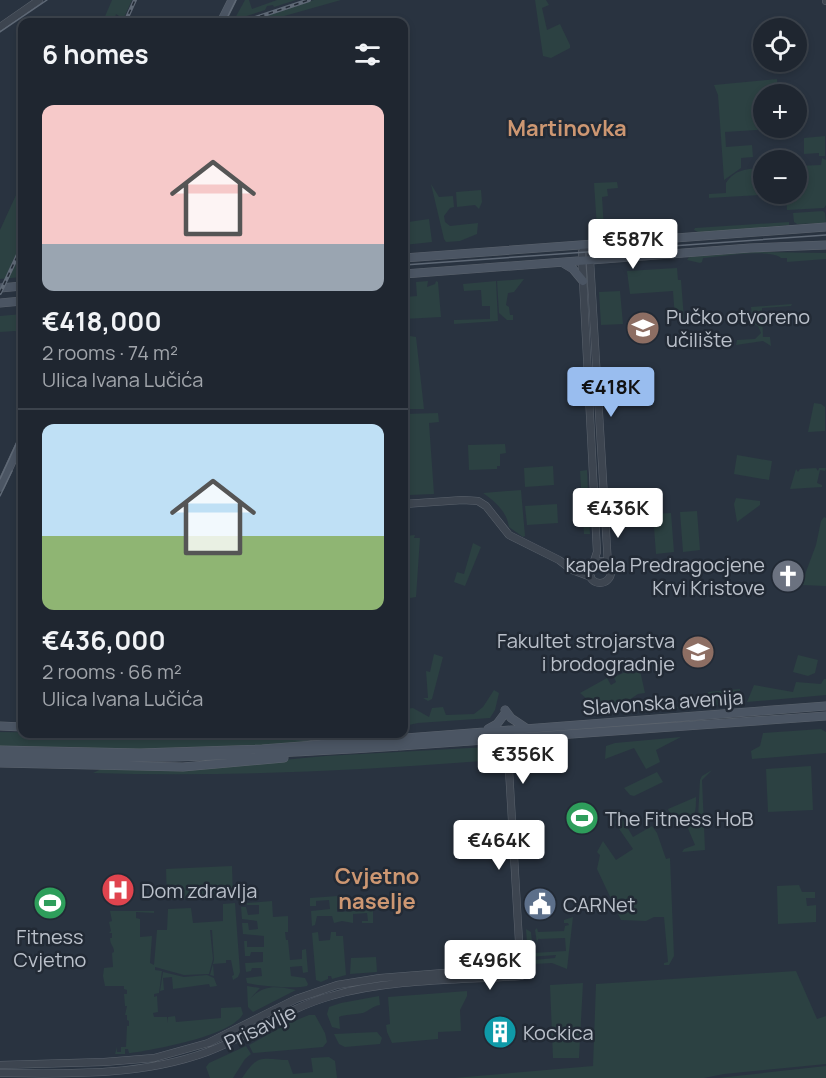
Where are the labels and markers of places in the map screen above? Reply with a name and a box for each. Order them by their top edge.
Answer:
pin: €587K [591,219,675,270]
place label: Pučko otvoreno učilište [666,303,810,353]
school or university icon: Pučko otvoreno učilište [625,310,661,346]
pin: €418K [569,367,653,418]
pin: €436K [576,488,660,539]
place label: kapela Predragocjene Krvi Kristove [565,551,765,601]
church icon: kapela Predragocjene Krvi Kristove [770,558,806,594]
place label: Fakultet strojarstva i brodogradnje [497,627,675,677]
school or university icon: Fakultet strojarstva i brodogradnje [680,634,716,670]
pin: €356K [481,734,565,785]
sports icon: The Fitness HoB [564,800,600,836]
place label: The Fitness HoB [605,805,754,832]
pin: €464K [457,820,541,871]
hospital icon: Dom zdravlja [100,872,136,908]
place label: Dom zdravlja [141,877,257,904]
sports icon: Fitness Cvjetno [32,885,68,921]
public building icon: CARNet [522,886,558,922]
place label: CARNet [563,891,636,918]
place label: Fitness Cvjetno [14,923,87,973]
pin: €496K [448,940,532,991]
building icon: Kockica [482,1014,518,1050]
place label: Kockica [523,1019,594,1046]

